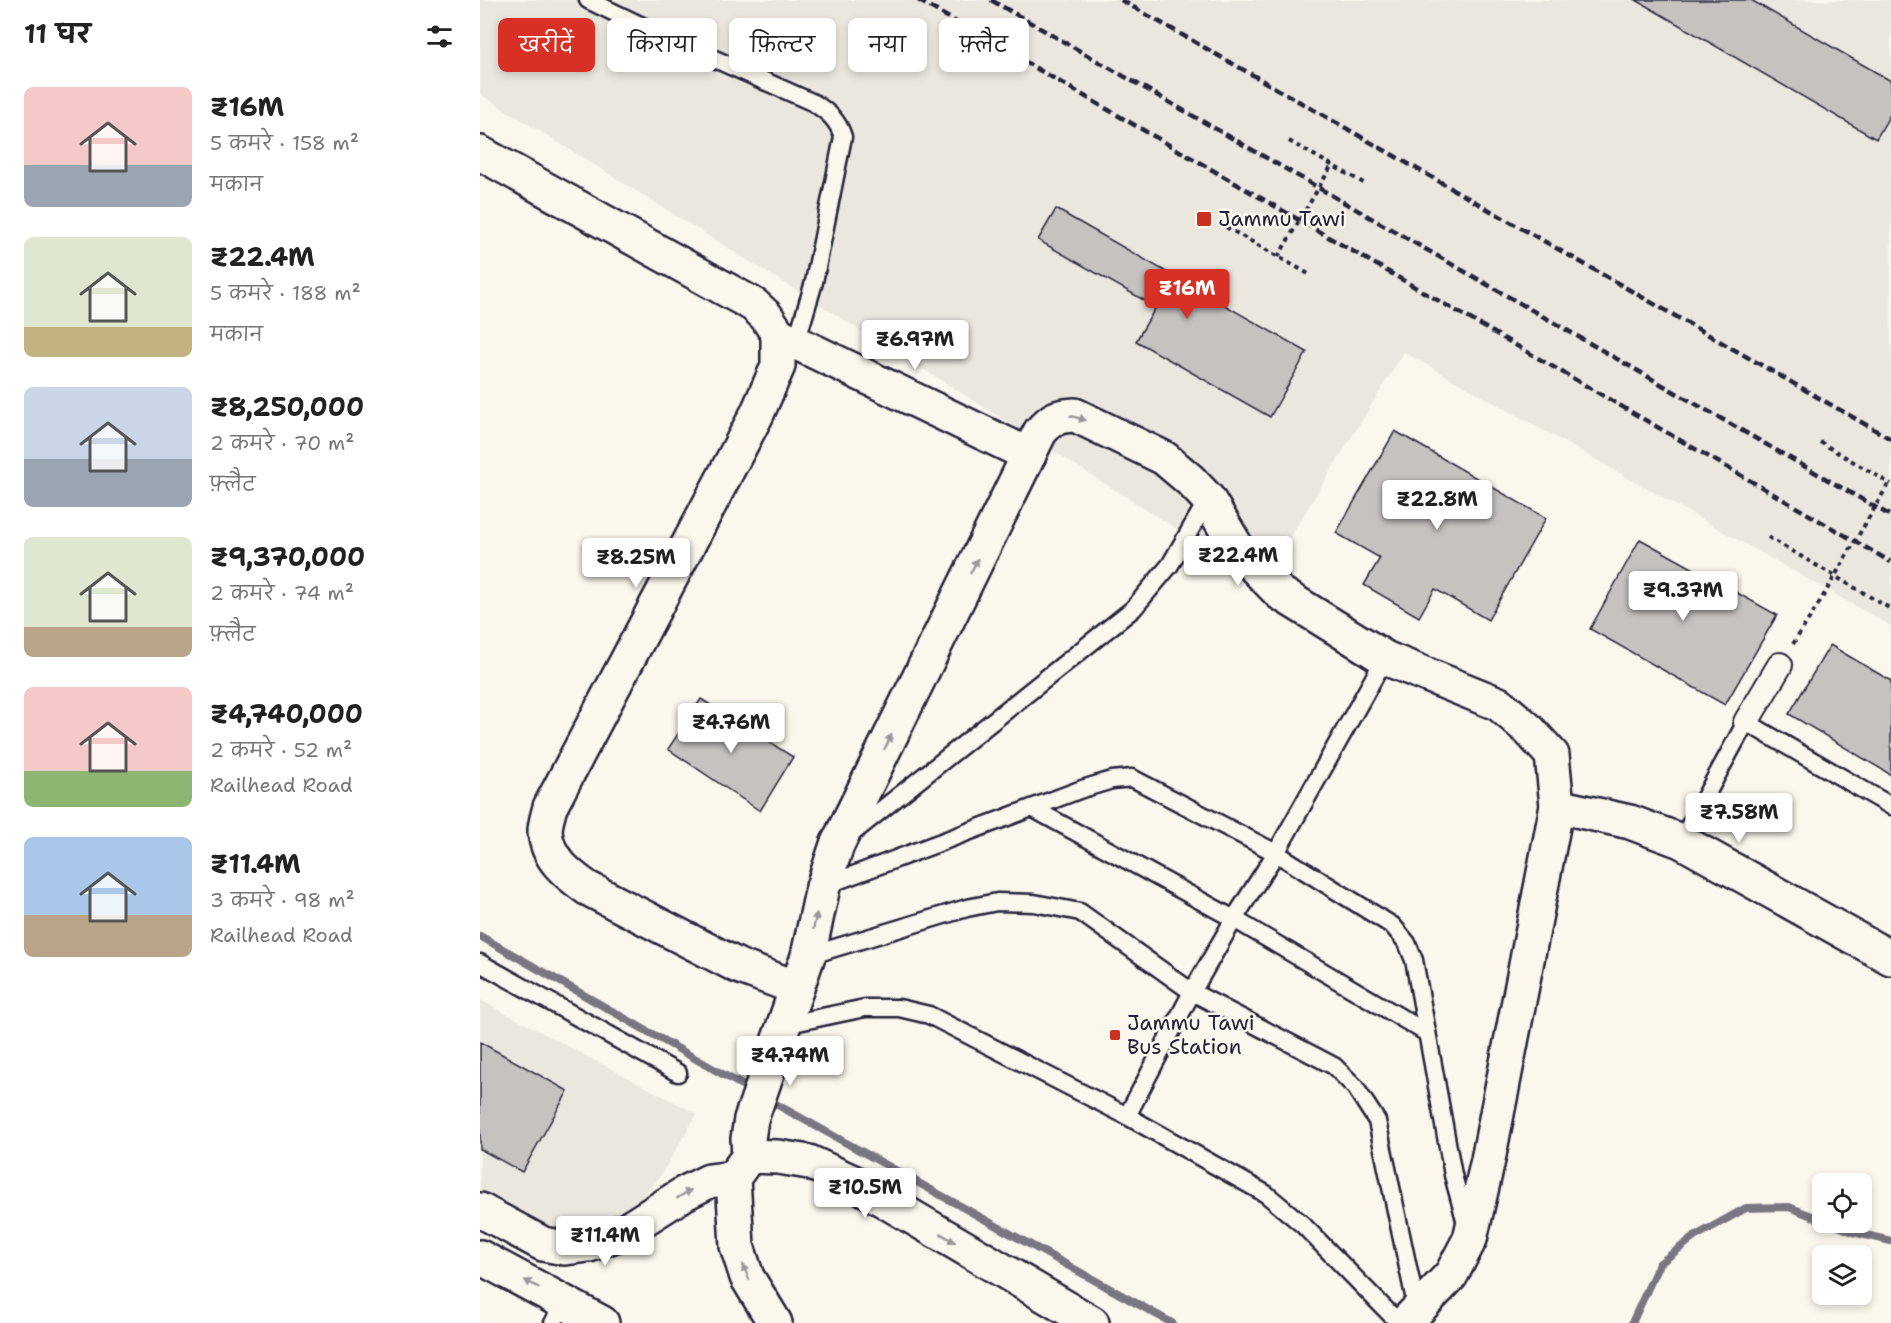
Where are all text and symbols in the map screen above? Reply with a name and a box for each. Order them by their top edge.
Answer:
text: 11 घर [24,16,91,51]
chip: खरीदें [498,18,595,72]
chip: किराया [607,18,717,72]
chip: फ़िल्टर [729,18,836,72]
chip: नया [848,18,927,72]
chip: फ़्लैट [939,18,1029,72]
icon: filters [423,20,456,53]
text: ₹16M [210,89,284,124]
icon: home [72,111,144,183]
text: 5 कमरे · 158 m² [210,130,359,156]
text: मकान [210,171,263,197]
place label: Jammu Tawi [1218,205,1346,233]
marker: Jammu Tawi [1195,210,1213,228]
text: ₹22.4M [210,239,315,274]
icon: home [72,261,144,333]
pin: ₹16M [1151,269,1223,320]
text: ₹16M [1158,275,1216,301]
text: 5 कमरे · 188 m² [210,280,361,306]
pin: ₹6.97M [866,320,964,371]
text: मकान [210,321,263,347]
text: ₹6.97M [876,326,954,352]
text: ₹8,250,000 [210,389,364,424]
icon: home [72,411,144,483]
one-way arrow [1069,414,1087,423]
text: 2 कमरे · 70 m² [210,430,354,456]
text: फ़्लैट [210,471,256,497]
pin: ₹22.8M [1388,480,1486,531]
text: ₹22.8M [1396,486,1478,512]
pin: ₹22.4M [1189,536,1287,587]
pin: ₹8.25M [587,538,685,589]
text: ₹9,370,000 [210,539,365,574]
text: ₹22.4M [1198,542,1278,568]
text: ₹8.25M [596,544,676,570]
one-way arrow [969,558,979,575]
icon: home [72,561,144,633]
pin: ₹9.37M [1634,571,1732,622]
text: ₹9.37M [1643,577,1723,603]
text: 2 कमरे · 74 m² [210,580,354,606]
text: फ़्लैट [210,621,256,647]
text: ₹4,740,000 [210,696,363,731]
pin: ₹4.76M [682,703,780,754]
text: ₹4.76M [692,709,770,735]
icon: home [72,711,144,783]
one-way arrow [884,733,893,750]
text: 2 कमरे · 52 m² [210,737,352,763]
text: Railhead Road [210,772,353,798]
pin: ₹7.58M [1690,793,1788,844]
text: ₹7.58M [1699,799,1779,825]
text: ₹11.4M [210,846,301,881]
icon: home [72,861,144,933]
text: 3 कमरे · 98 m² [210,887,355,913]
one-way arrow [811,912,821,931]
text: Railhead Road [210,922,353,948]
place label: Jammu Tawi Bus Station [1127,1009,1255,1061]
marker: Jammu Tawi Bus Station [1108,1028,1122,1042]
pin: ₹4.74M [741,1036,839,1087]
text: ₹4.74M [751,1042,829,1068]
pin: ₹10.5M [816,1168,914,1219]
map controls [1812,1173,1872,1305]
button: locate [1812,1173,1872,1233]
text: ₹10.5M [828,1174,902,1200]
one-way arrow [676,1189,692,1200]
pin: ₹11.4M [556,1216,654,1267]
text: ₹11.4M [570,1222,640,1248]
one-way arrow [940,1233,956,1244]
button: layers [1812,1245,1872,1305]
one-way arrow [741,1263,750,1281]
one-way arrow [524,1279,541,1289]

